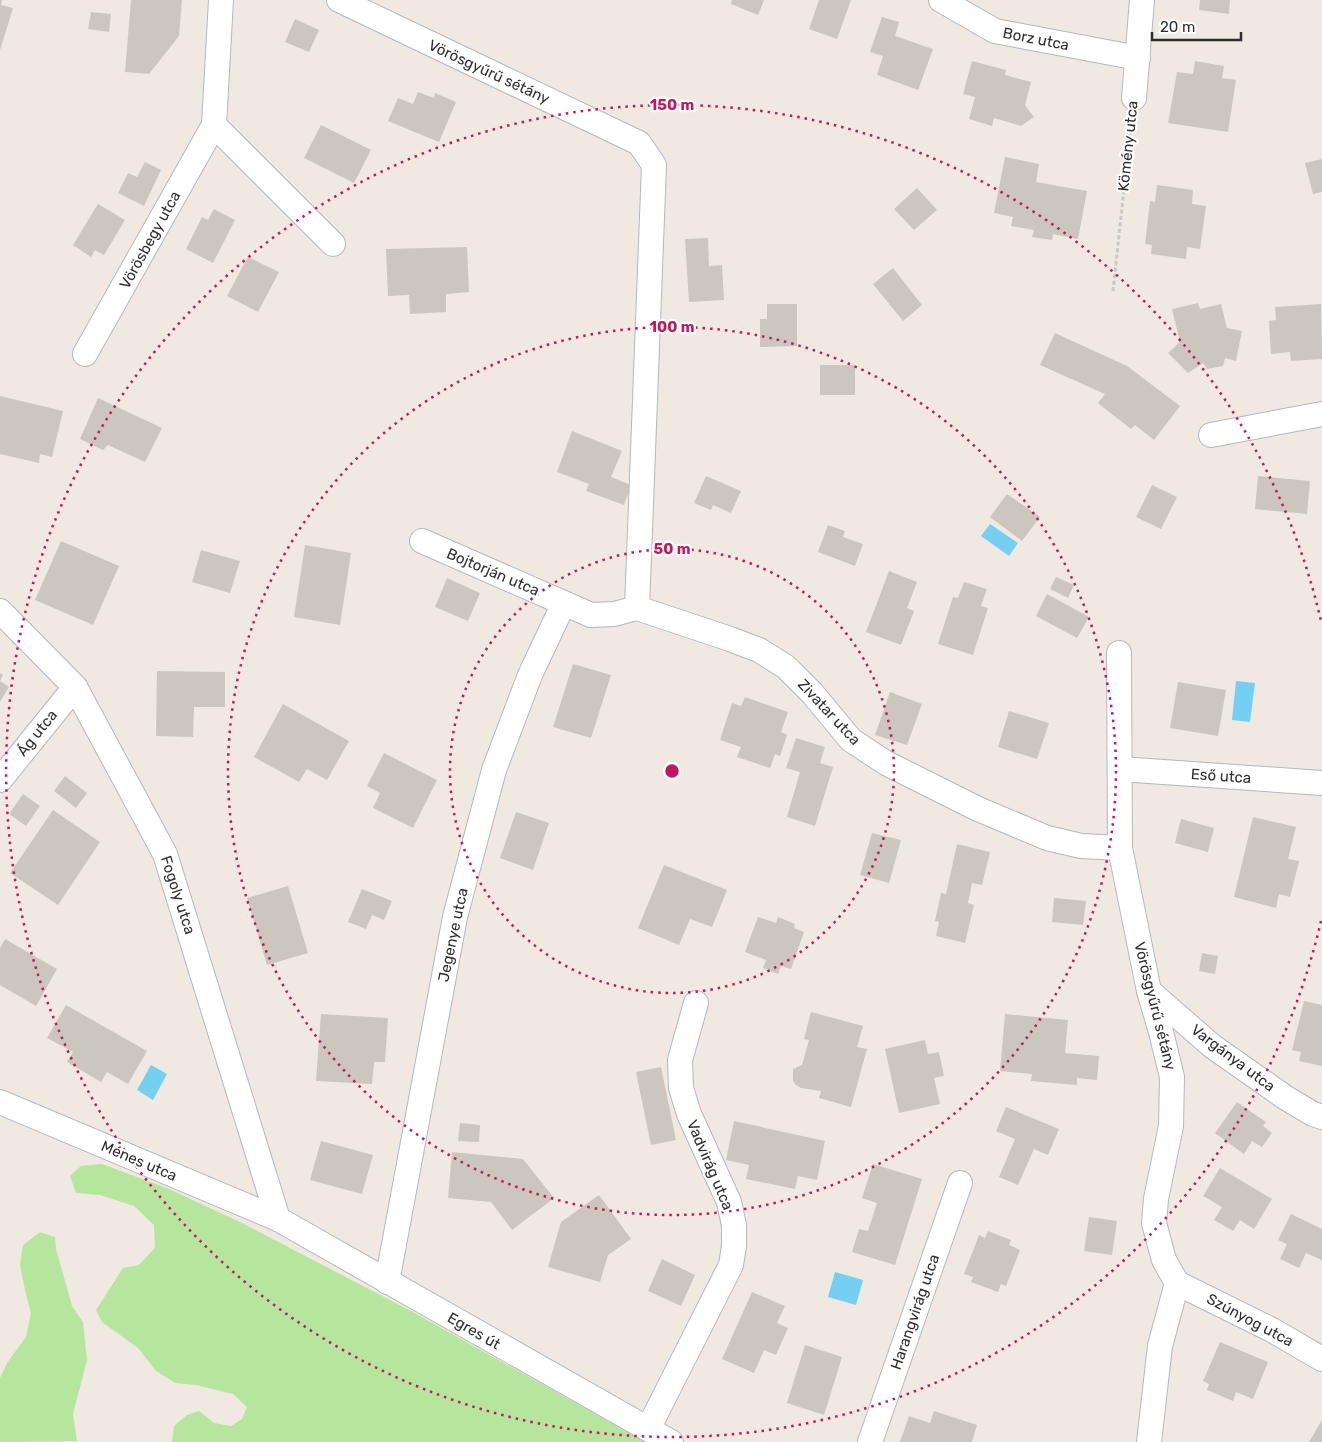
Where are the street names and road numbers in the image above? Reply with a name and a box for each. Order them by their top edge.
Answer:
street label: Borz utca [1001,24,1071,54]
street label: Vörösgyűrű sétány [426,36,552,108]
street label: Kömény utca [1114,100,1142,192]
street label: Vörösbegy utca [116,188,184,292]
street label: Bojtorján utca [444,544,542,600]
street label: Zivatar utca [794,675,864,749]
street label: Ág utca [13,706,61,760]
street label: Eső utca [1190,765,1252,787]
street label: Fogoly utca [157,853,199,937]
street label: Jegenye utca [434,886,472,984]
street label: Vörösgyűrű sétány [1130,940,1180,1072]
street label: Vargánya utca [1188,1021,1278,1095]
street label: Vadvirág utca [683,1117,737,1213]
street label: Ménes utca [98,1137,180,1185]
street label: Harangvirág utca [887,1252,943,1372]
street label: Szúnyog utca [1204,1290,1296,1350]
street label: Egres út [444,1309,504,1353]

